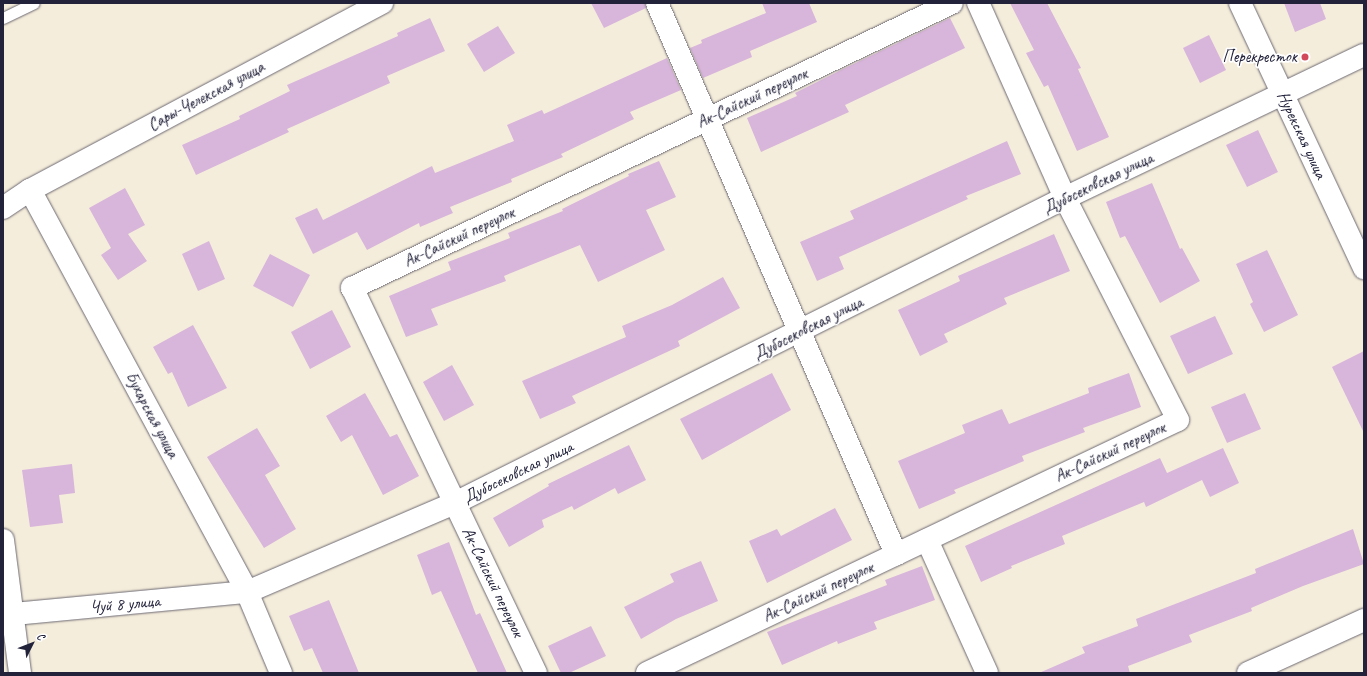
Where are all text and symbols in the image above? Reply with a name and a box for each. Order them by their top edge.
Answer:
place label: Перекресток [1222,47,1297,67]
marker: Перекресток [1300,52,1310,62]
street label: Сары-Челекская улица [144,56,268,136]
street label: Ак-Сайский переулок [693,63,811,133]
street label: Нурекская улица [1273,87,1331,183]
street label: Дубосековская улица [1040,148,1156,218]
street label: Ак-Сайский переулок [400,202,518,272]
street label: Дубосековская улица [750,292,866,364]
street label: Бухарская улица [120,368,184,462]
street label: Ак-Сайский переулок [1051,417,1169,487]
street label: Дубосековская улица [460,437,576,507]
street label: Ак-Сайский переулок [458,524,528,640]
street label: Ак-Сайский переулок [759,557,877,627]
street label: Чуй 8 улица [89,591,161,617]
north arrow [12,624,52,664]
text: С [34,629,48,643]

